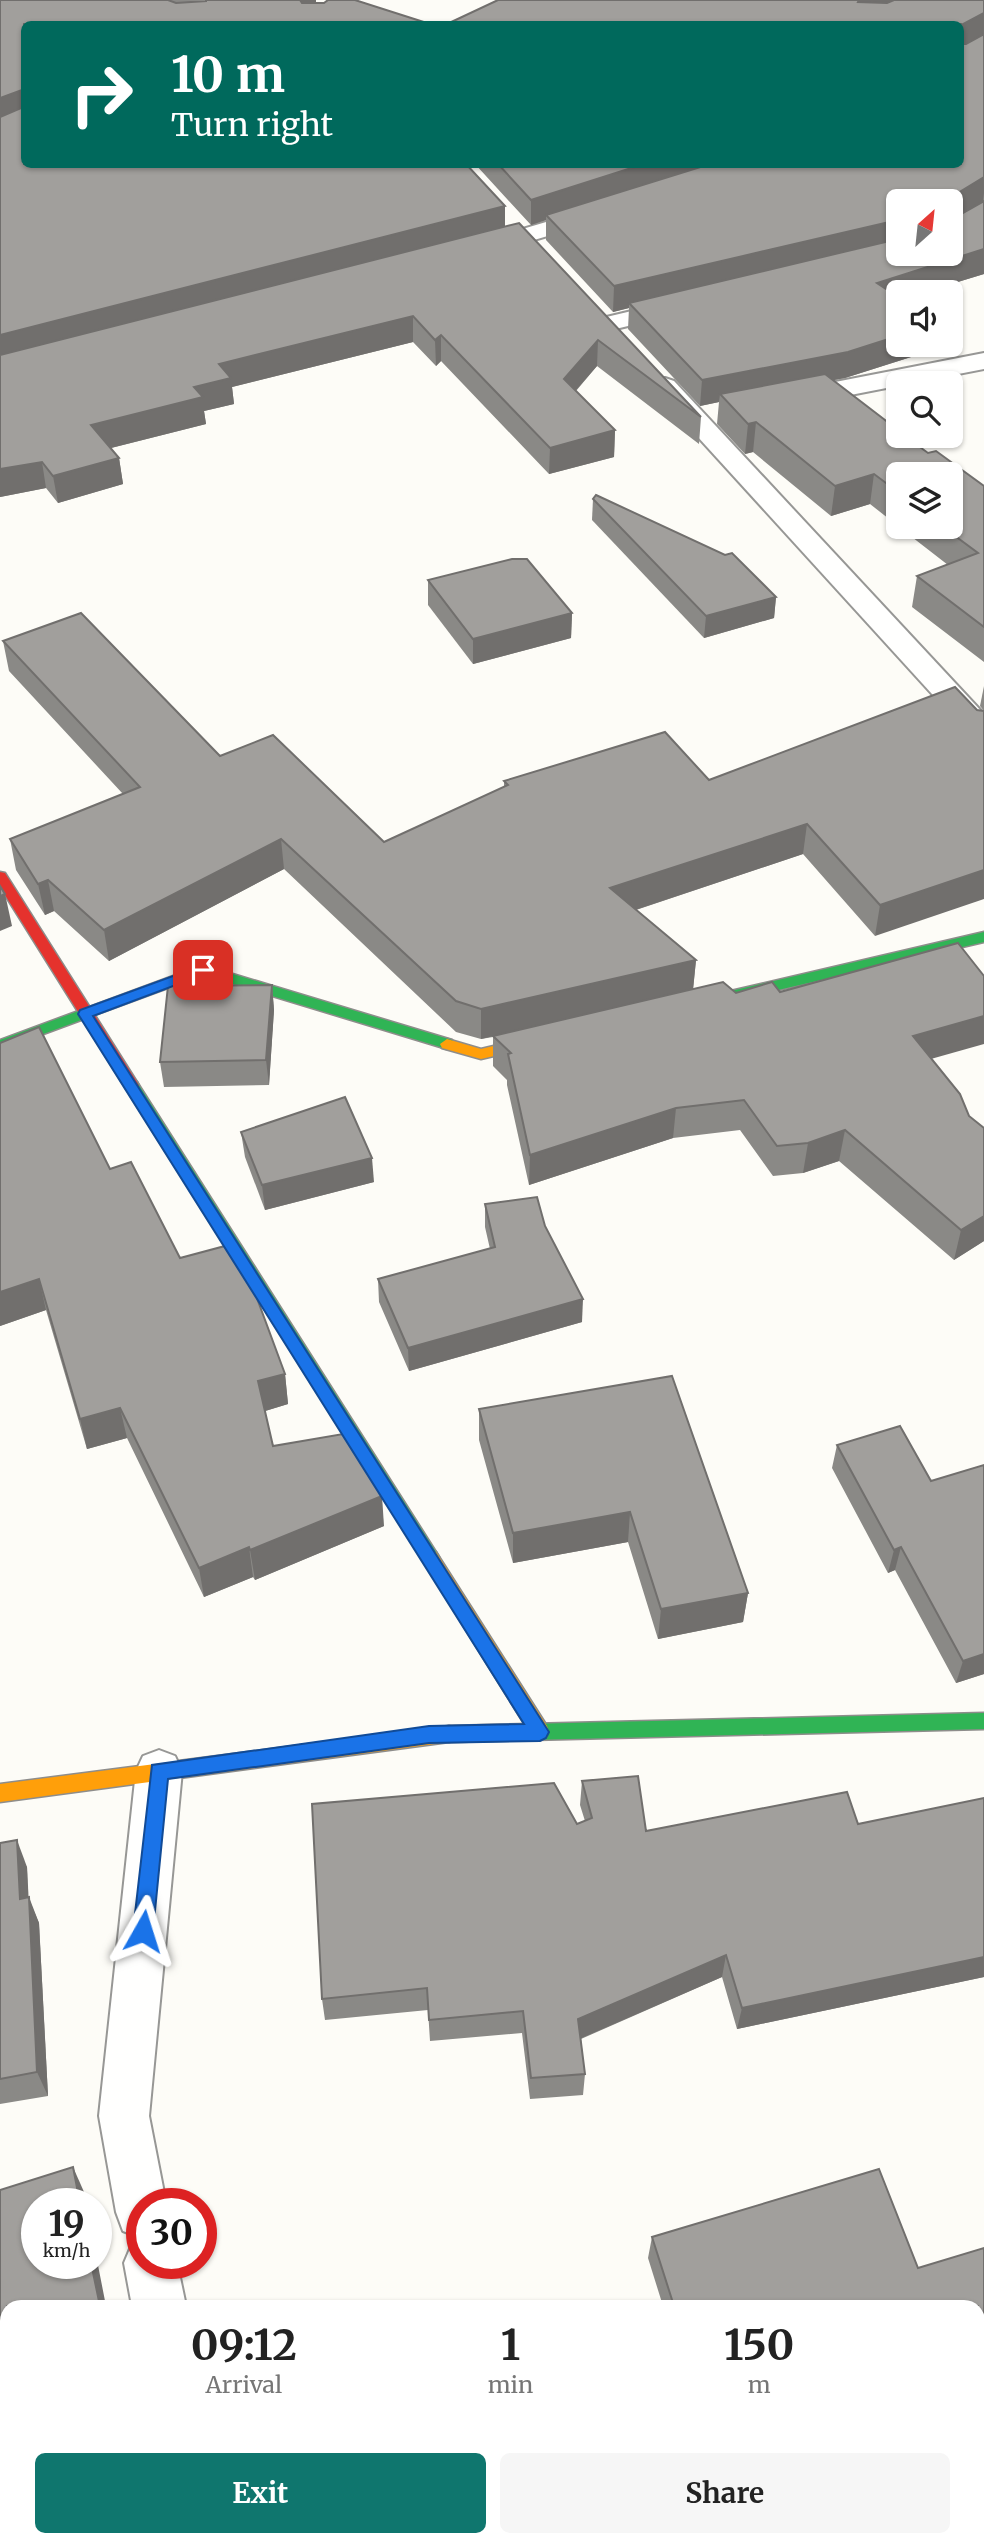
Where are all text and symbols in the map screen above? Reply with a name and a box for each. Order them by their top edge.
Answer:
text: 10 m [171,44,285,105]
icon: right [56,49,147,140]
text: Turn right [171,105,333,145]
north arrow [886,189,962,266]
map controls [886,189,963,539]
button: sound [886,280,963,357]
button: search [886,371,963,448]
button: layers [886,462,963,539]
pin [173,940,233,1000]
icon: arrive [184,951,222,989]
position arrow [106,1894,180,1968]
speed limit sign: 30 [126,2188,217,2279]
text: 19 [48,2202,85,2246]
text: km/h [43,2239,90,2262]
text: 09:12 [191,2319,297,2371]
text: 1 [501,2319,520,2371]
text: 150 [724,2319,794,2371]
text: Arrival [205,2370,282,2399]
text: min [488,2370,533,2399]
text: m [748,2370,771,2399]
button: Exit [35,2453,486,2533]
button: Share [500,2453,950,2533]

